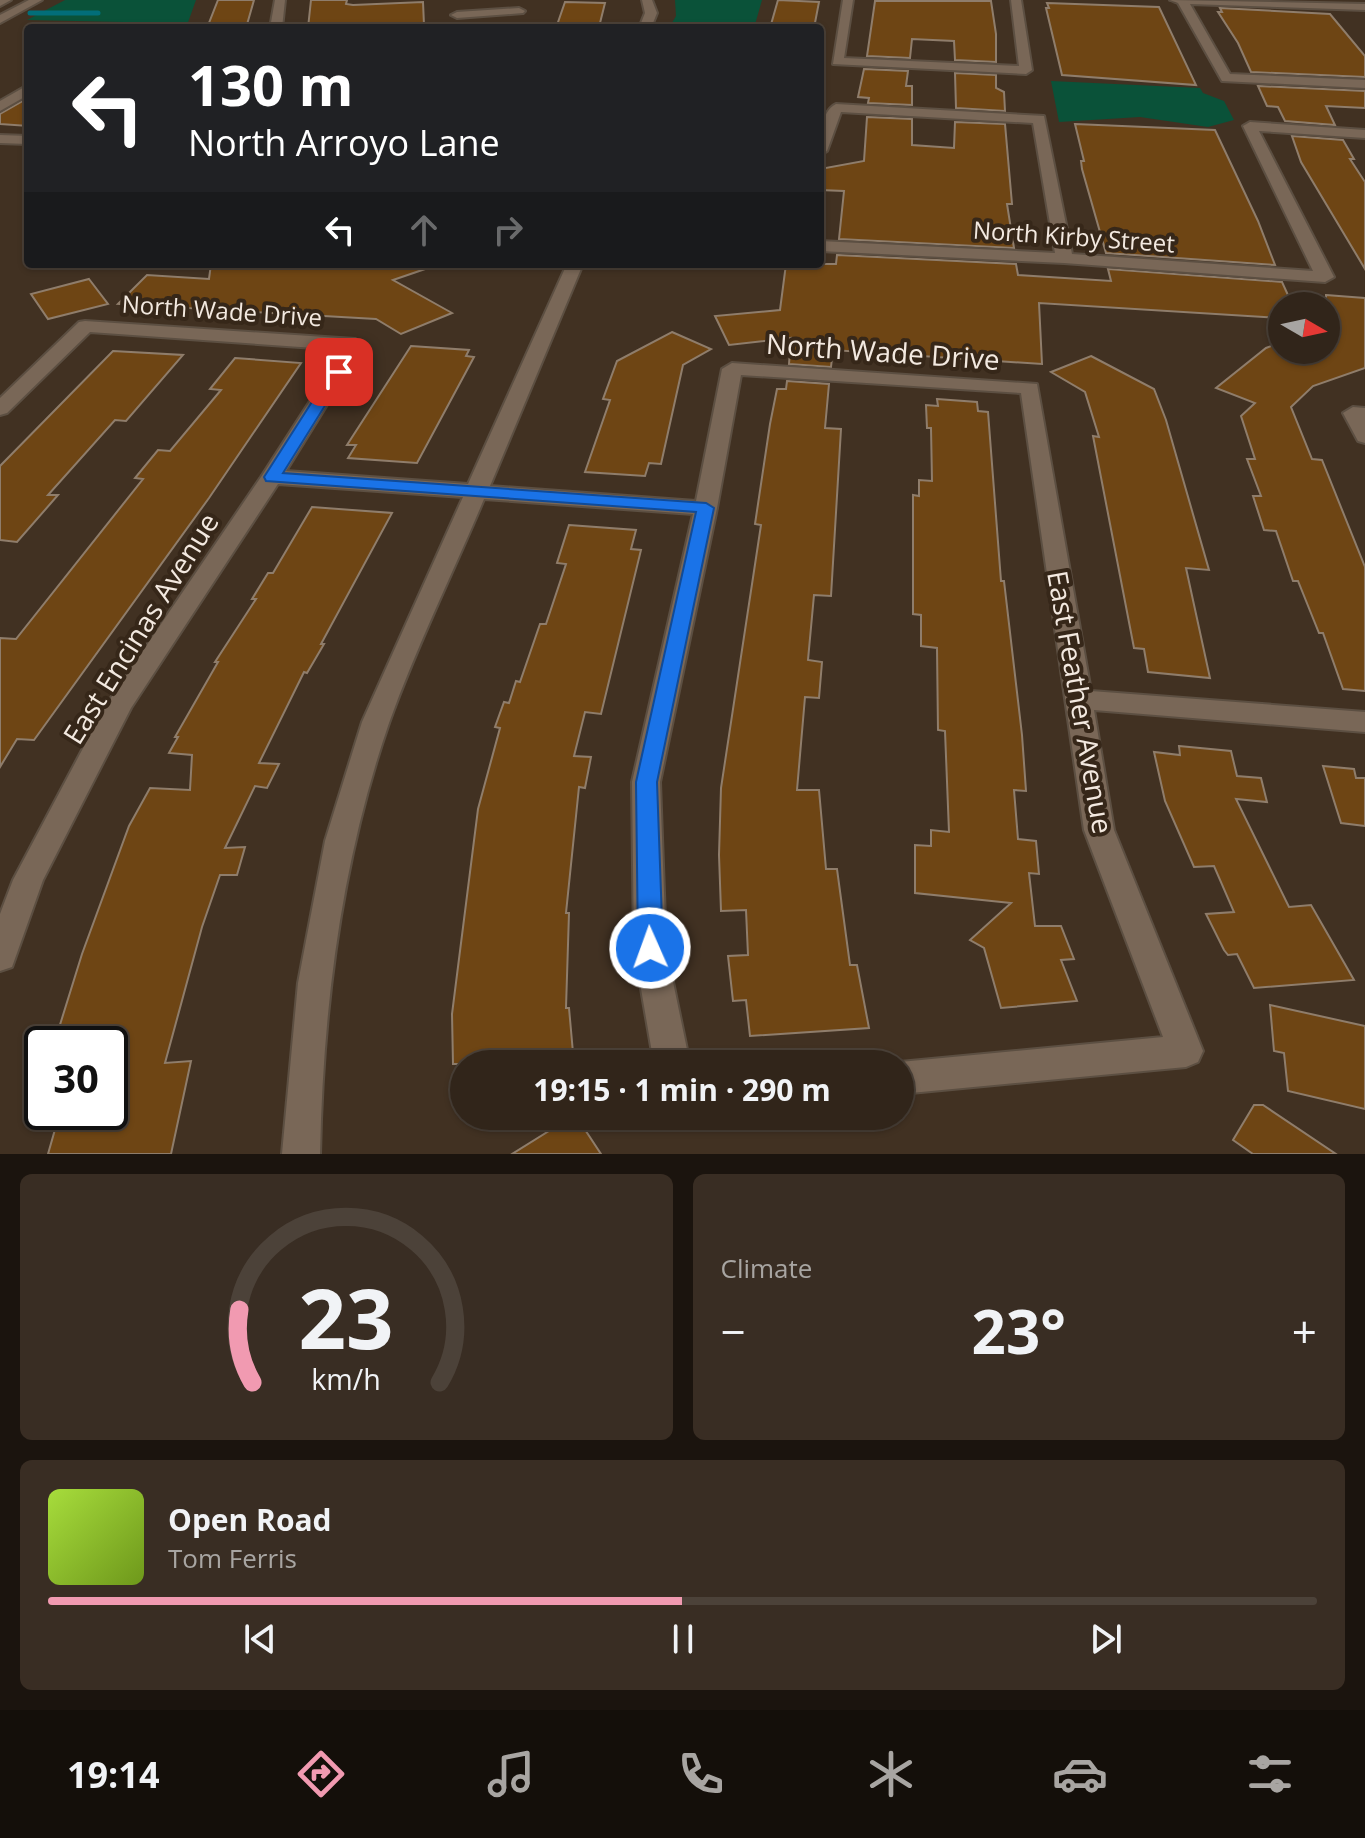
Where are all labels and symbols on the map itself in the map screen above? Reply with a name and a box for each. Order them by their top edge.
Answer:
street label: North Kirby Street [972,212,1176,260]
street label: North Wade Drive [121,287,323,333]
north arrow [1268,292,1340,364]
street label: North Wade Drive [765,324,1001,378]
pin [305,338,373,406]
street label: East Encinas Avenue [53,505,227,751]
street label: East Feather Avenue [1039,567,1123,837]
position arrow [608,906,692,990]
speed limit sign: 30 [24,1026,128,1130]

